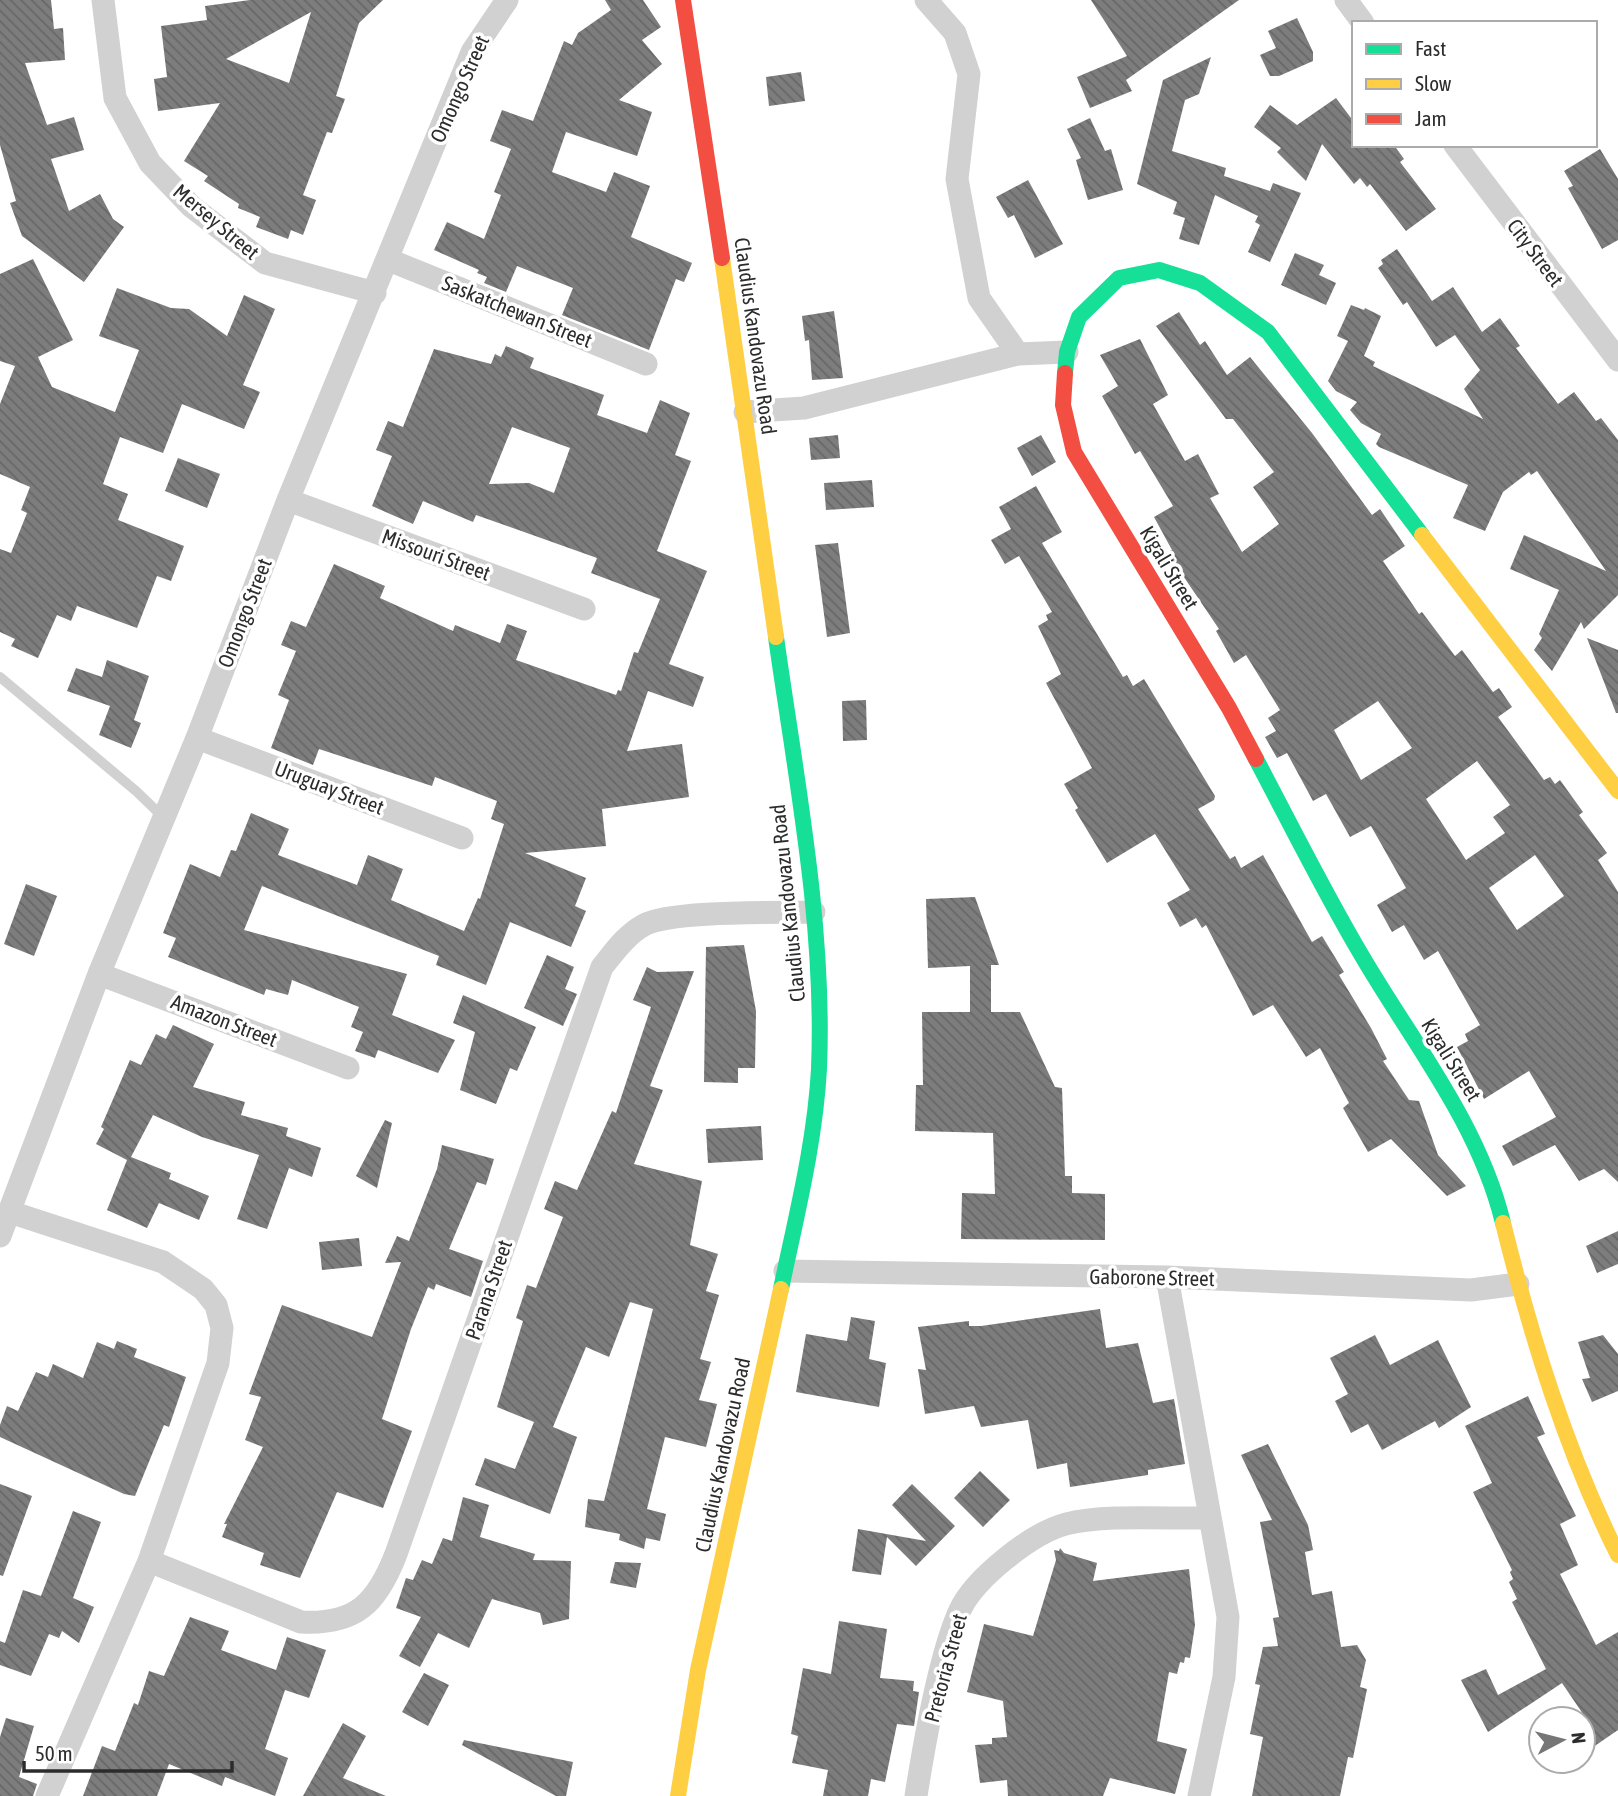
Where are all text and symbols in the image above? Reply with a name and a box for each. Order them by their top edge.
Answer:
legend [1352,21,1597,147]
street label: Omongo Street [425,31,493,146]
text: Fast [1415,36,1446,60]
text: Slow [1415,71,1452,95]
text: Jam [1415,106,1447,130]
street label: Mersey Street [169,179,264,264]
street label: City Street [1503,214,1569,291]
street label: Claudius Kandovazu Road [730,236,782,436]
street label: Saskatchewan Street [439,270,596,352]
street label: Kigali Street [1136,522,1204,613]
street label: Missouri Street [379,523,494,585]
street label: Omongo Street [212,555,276,671]
street label: Uruguay Street [271,755,387,819]
street label: Claudius Kandovazu Road [765,803,809,1003]
street label: Amazon Street [168,989,281,1051]
street label: Kigali Street [1417,1014,1487,1105]
street label: Parana Street [460,1237,516,1343]
street label: Gaborone Street [1089,1264,1215,1290]
street label: Claudius Kandovazu Road [690,1355,754,1554]
street label: Pretoria Street [919,1611,971,1725]
north arrow [1527,1705,1597,1775]
scale bar [24,1730,233,1774]
text: N [1567,1731,1590,1745]
text: 50 m [35,1741,73,1765]

